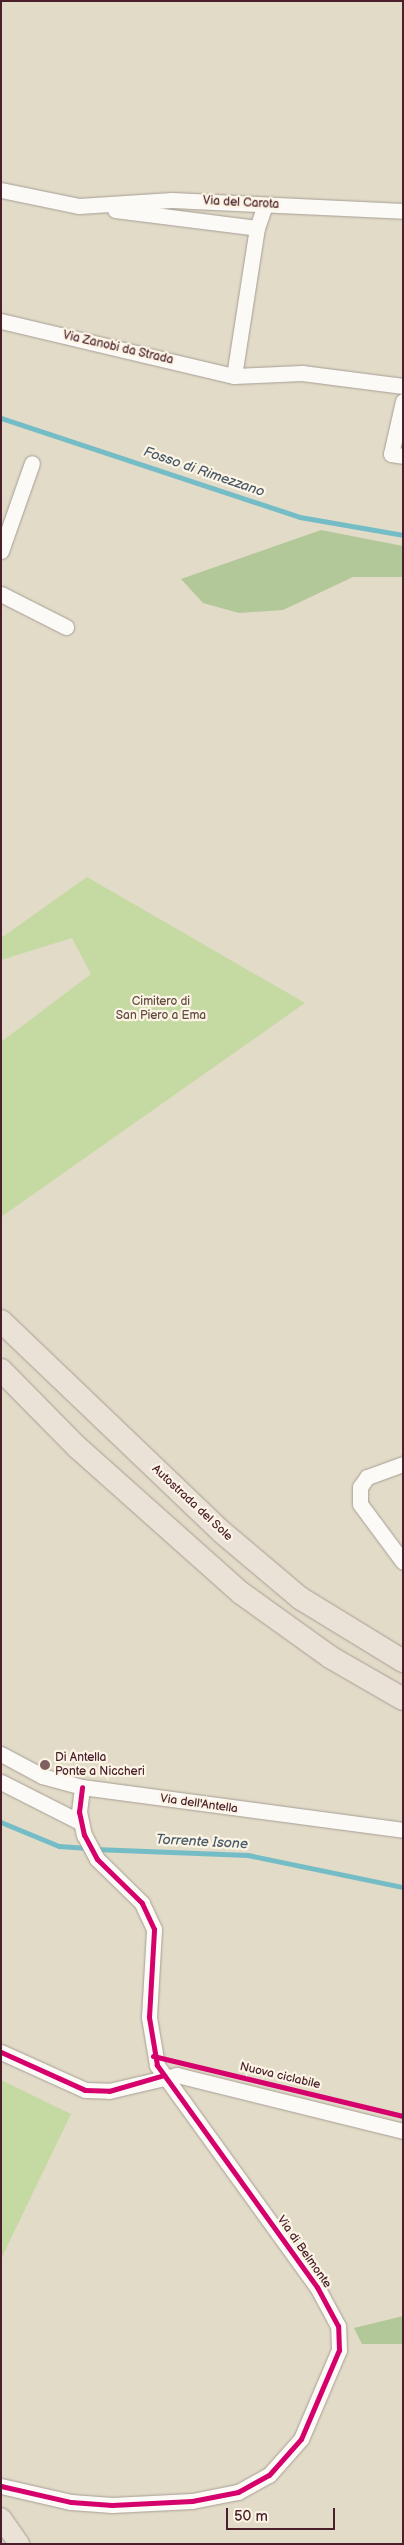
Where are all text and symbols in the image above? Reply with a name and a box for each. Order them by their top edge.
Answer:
street label: Via del Carota [202,194,280,212]
street label: Via Zanobi da Strada [61,328,175,368]
water label: Fosso di Rimezzano [141,443,267,501]
park label: Cimitero di San Piero a Ema [116,995,206,1023]
street label: Autostrada del Sole [149,1462,235,1544]
place label: Di Antella Ponte a Niccheri [55,1751,145,1779]
marker: Di Antella Ponte a Niccheri [39,1759,51,1771]
street label: Via dell'Antella [159,1791,239,1817]
water label: Torrente Isone [156,1831,248,1853]
street label: Nuova ciclabile [238,2060,322,2092]
street label: Via di Belmonte [274,2213,334,2291]
scale bar [229,2498,338,2530]
text: 50 m [234,2507,268,2526]

